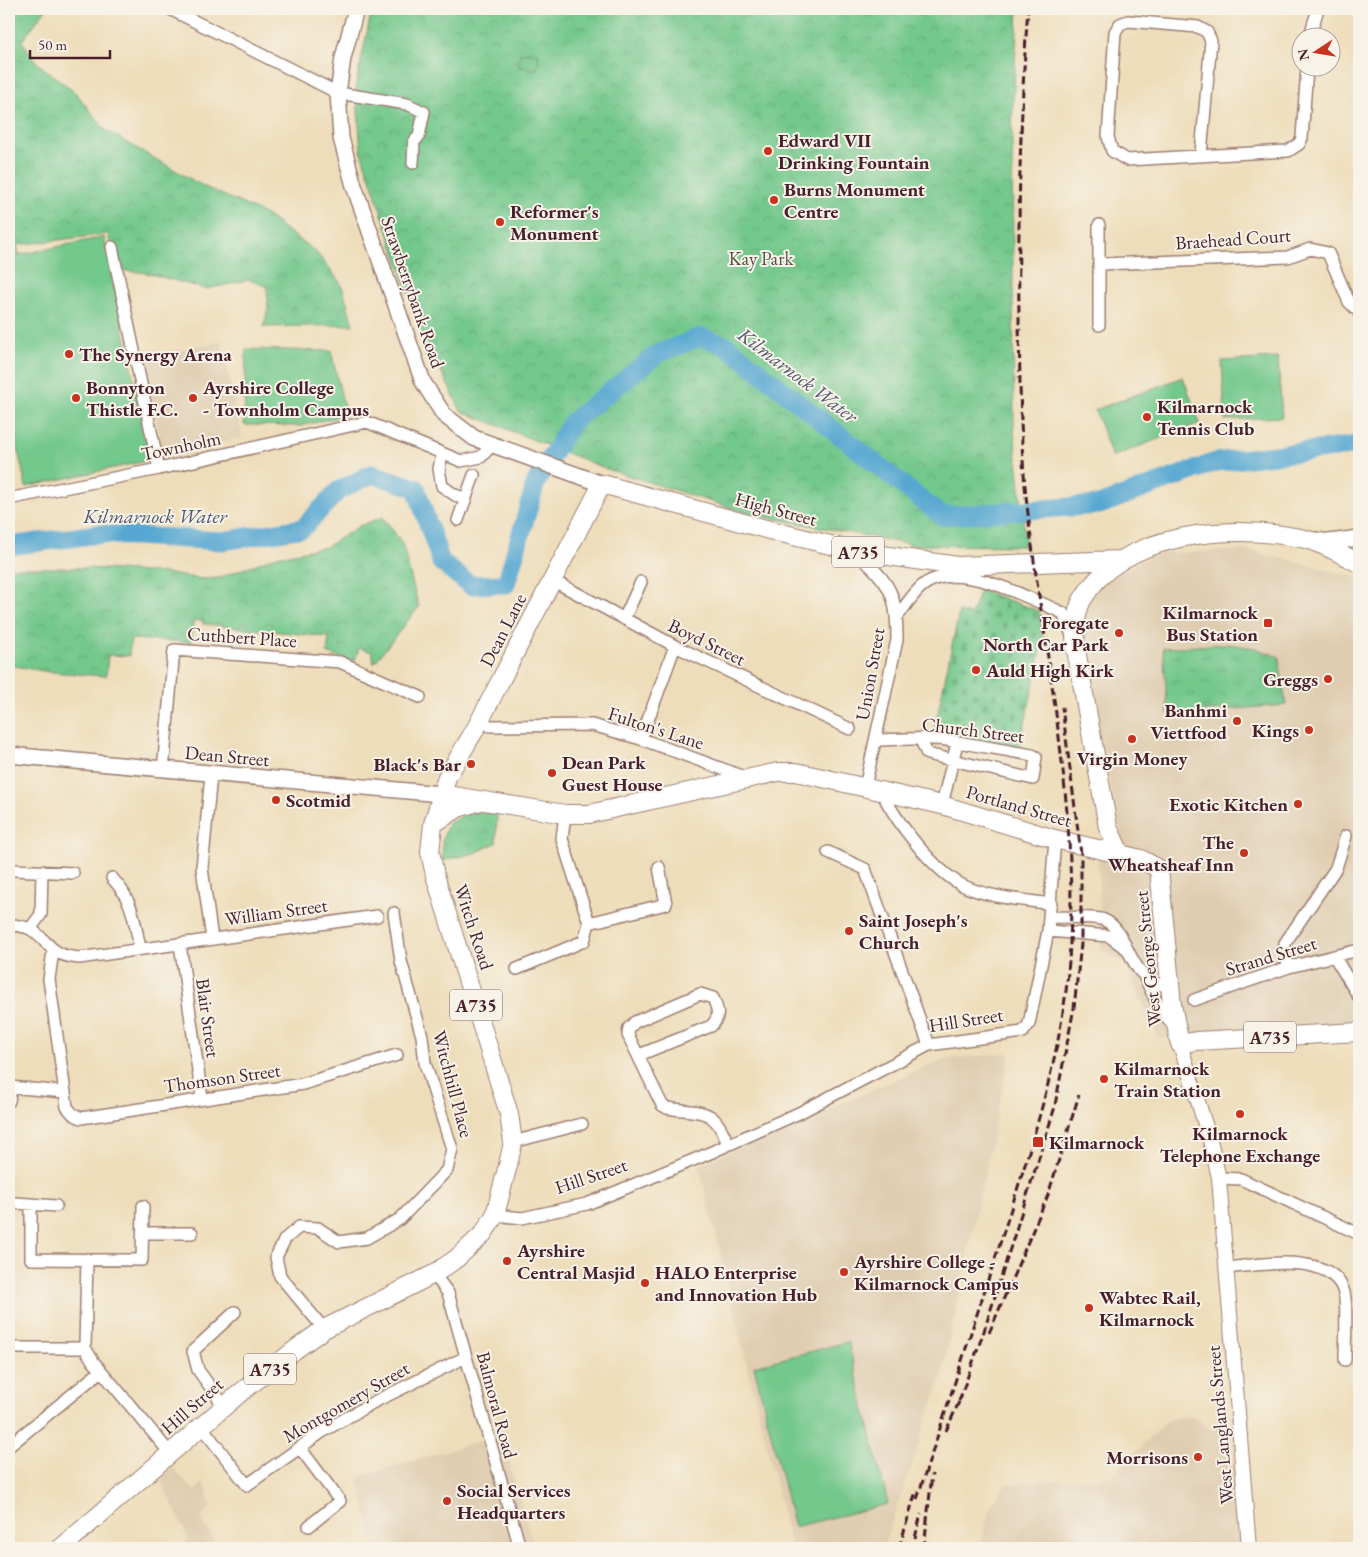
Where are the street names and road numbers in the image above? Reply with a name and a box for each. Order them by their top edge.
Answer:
street label: Strawberrybank Road [375,213,451,372]
street label: Braehead Court [1174,222,1292,256]
street label: Townholm [139,425,223,467]
street label: High Street [732,486,820,532]
road number: A735 [832,536,884,568]
street label: Dean Lane [474,589,532,671]
street label: Boyd Street [664,613,750,671]
street label: Cuthbert Place [186,621,298,653]
street label: Union Street [850,626,890,722]
street label: Fulton's Lane [605,701,707,755]
street label: Church Street [921,711,1026,749]
street label: Dean Street [184,740,270,772]
street label: Portland Street [963,779,1075,833]
street label: Witch Road [448,881,500,973]
street label: West George Street [1128,890,1168,1028]
street label: William Street [223,892,329,932]
street label: Strand Street [1222,930,1320,982]
street label: Blair Street [190,977,226,1059]
road number: A735 [450,990,502,1020]
street label: Hill Street [927,1002,1005,1038]
road number: A735 [1244,1022,1296,1052]
street label: Witchhill Place [427,1028,479,1140]
street label: Thomson Street [162,1057,282,1099]
street label: Hill Street [552,1152,630,1200]
street label: West Langlands Street [1201,1345,1239,1505]
street label: Balmoral Road [471,1349,523,1462]
road number: A735 [244,1354,296,1385]
street label: Montgomery Street [278,1356,414,1448]
street label: Hill Street [156,1372,228,1440]

